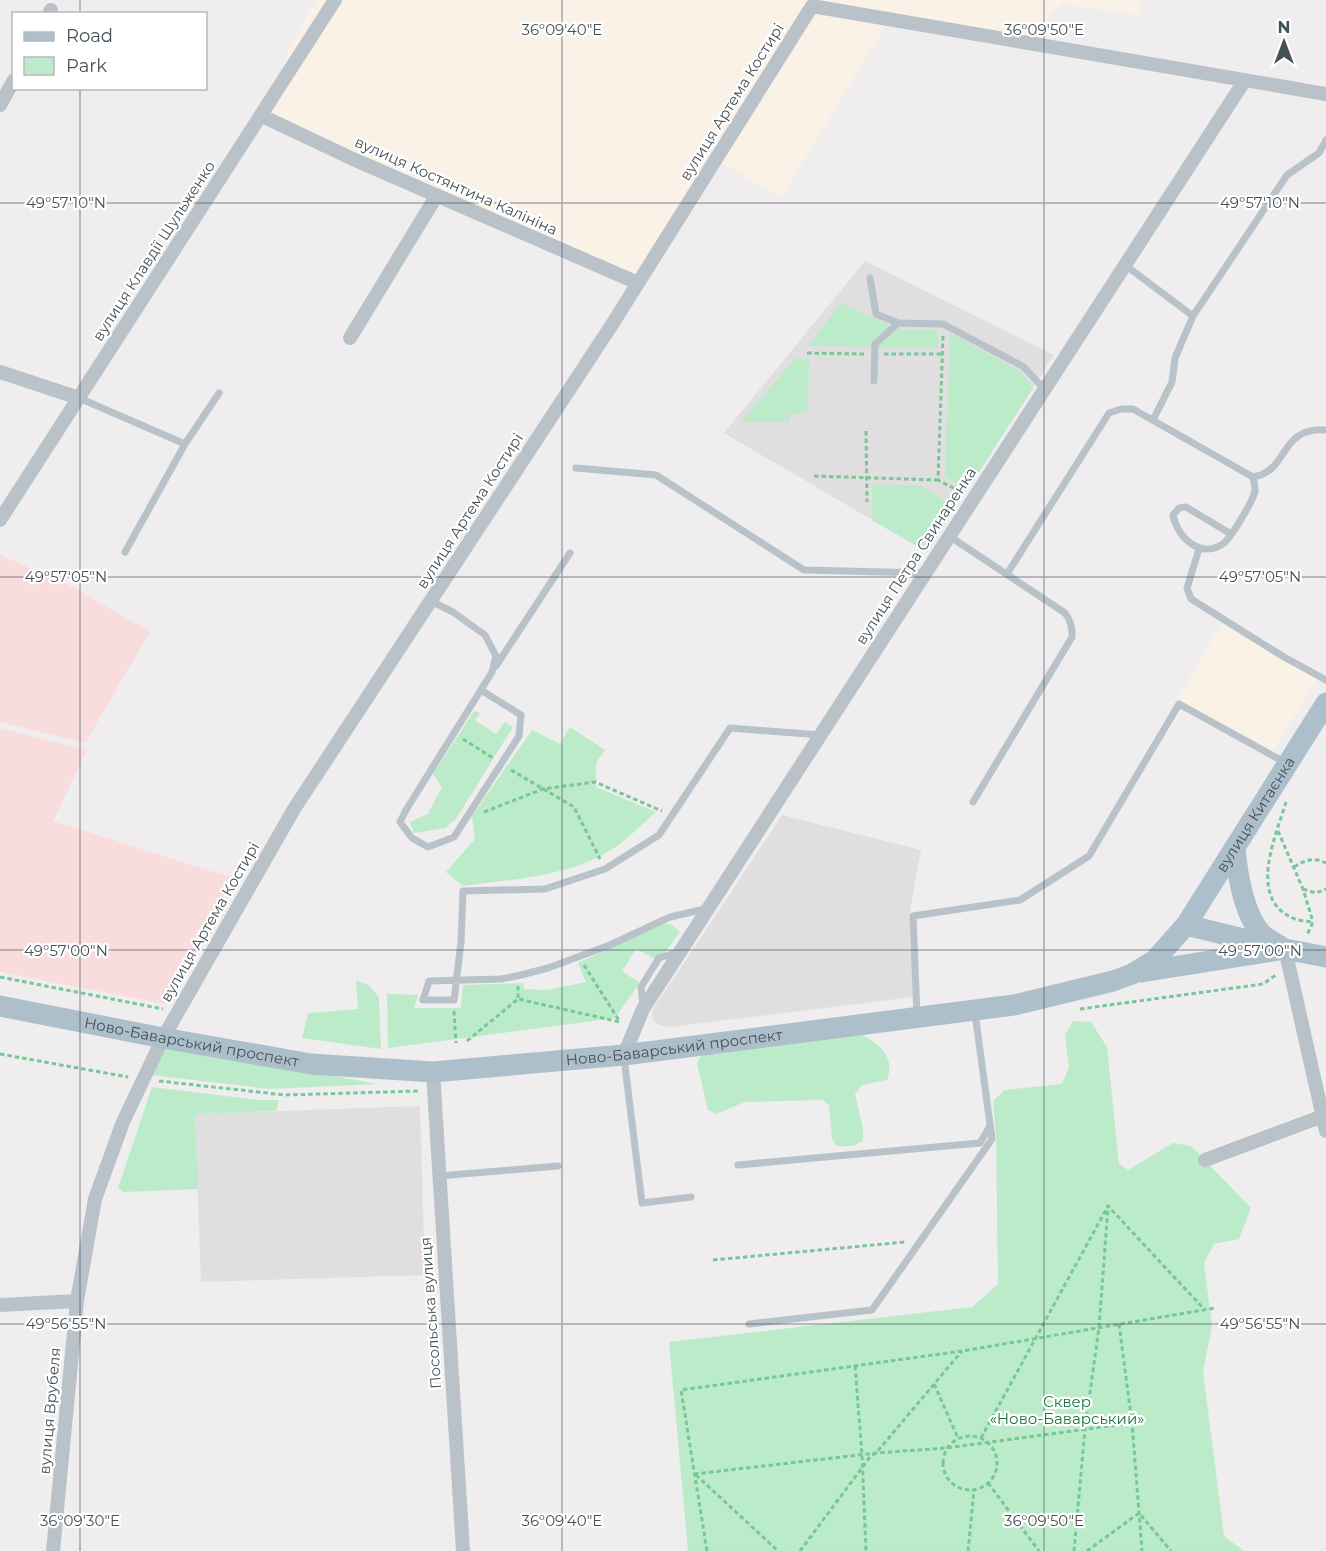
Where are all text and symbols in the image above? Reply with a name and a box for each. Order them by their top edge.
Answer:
legend [12,12,207,90]
north arrow [1254,12,1314,72]
text: N [1278,18,1290,37]
text: 36°09'40"E [522,20,602,39]
street label: вулиця Артема Костирі [675,20,788,184]
text: 36°09'50"E [1004,20,1084,39]
text: Road [66,25,113,47]
text: Park [66,55,107,77]
street label: вулиця Костянтина Калініна [352,132,561,239]
street label: вулиця Клавдії Шульженко [88,157,219,344]
text: 49°57'10"N [26,193,106,212]
text: 49°57'10"N [1220,193,1300,212]
street label: вулиця Артема Костирі [412,429,527,592]
street label: вулиця Петра Свинаренка [851,464,980,648]
text: 49°57'05"N [25,567,107,586]
text: 49°57'05"N [1219,567,1301,586]
street label: вулиця Китаєнка [1212,753,1299,876]
street label: вулиця Артема Костирі [156,838,263,1005]
text: 49°57'00"N [24,941,108,960]
text: 49°57'00"N [1218,941,1302,960]
street label: Ново-Баварський проспект [83,1013,301,1071]
street label: Ново-Баварський проспект [565,1025,784,1069]
street label: Посольська вулиця [416,1237,445,1390]
text: 49°56'55"N [26,1314,106,1333]
text: 49°56'55"N [1220,1314,1300,1333]
street label: вулиця Врубеля [34,1347,65,1475]
park label: Сквер «Ново-Баварський» [990,1392,1144,1428]
text: 36°09'30"E [40,1511,120,1530]
text: 36°09'40"E [522,1511,602,1530]
text: 36°09'50"E [1004,1511,1084,1530]

